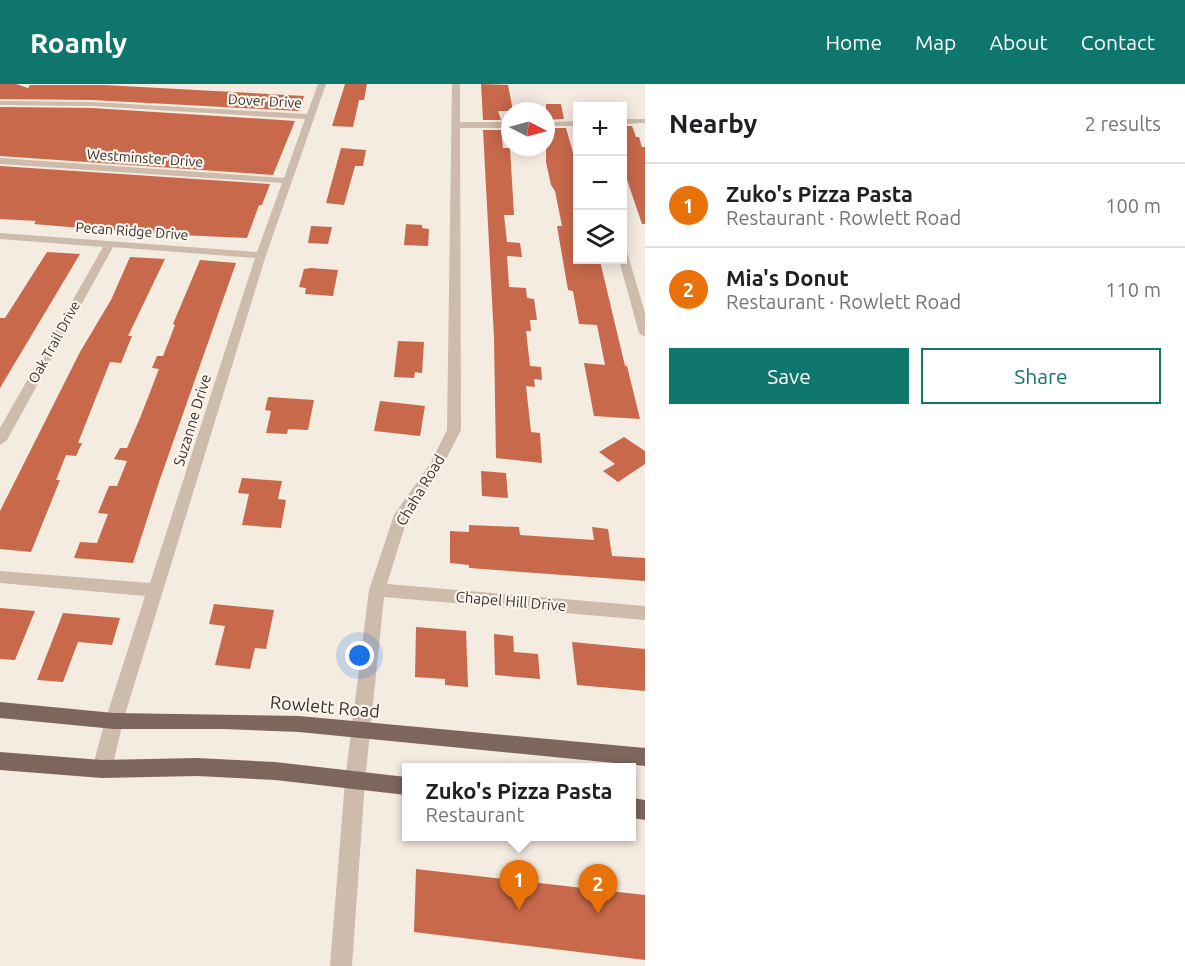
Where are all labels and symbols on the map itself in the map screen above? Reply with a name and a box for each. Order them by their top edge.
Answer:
street label: Dover Drive [228,91,302,111]
north arrow [501,102,555,156]
street label: Westminster Drive [86,146,204,170]
street label: Pecan Ridge Drive [75,219,189,243]
street label: Oak Trail Drive [25,298,83,386]
street label: Suzanne Drive [170,372,214,468]
street label: Chaha Road [392,451,448,529]
street label: Chapel Hill Drive [455,588,567,614]
your location [345,641,374,670]
street label: Rowlett Road [269,691,381,721]
pin: 1 [500,860,538,910]
pin: 2 [578,864,618,914]

